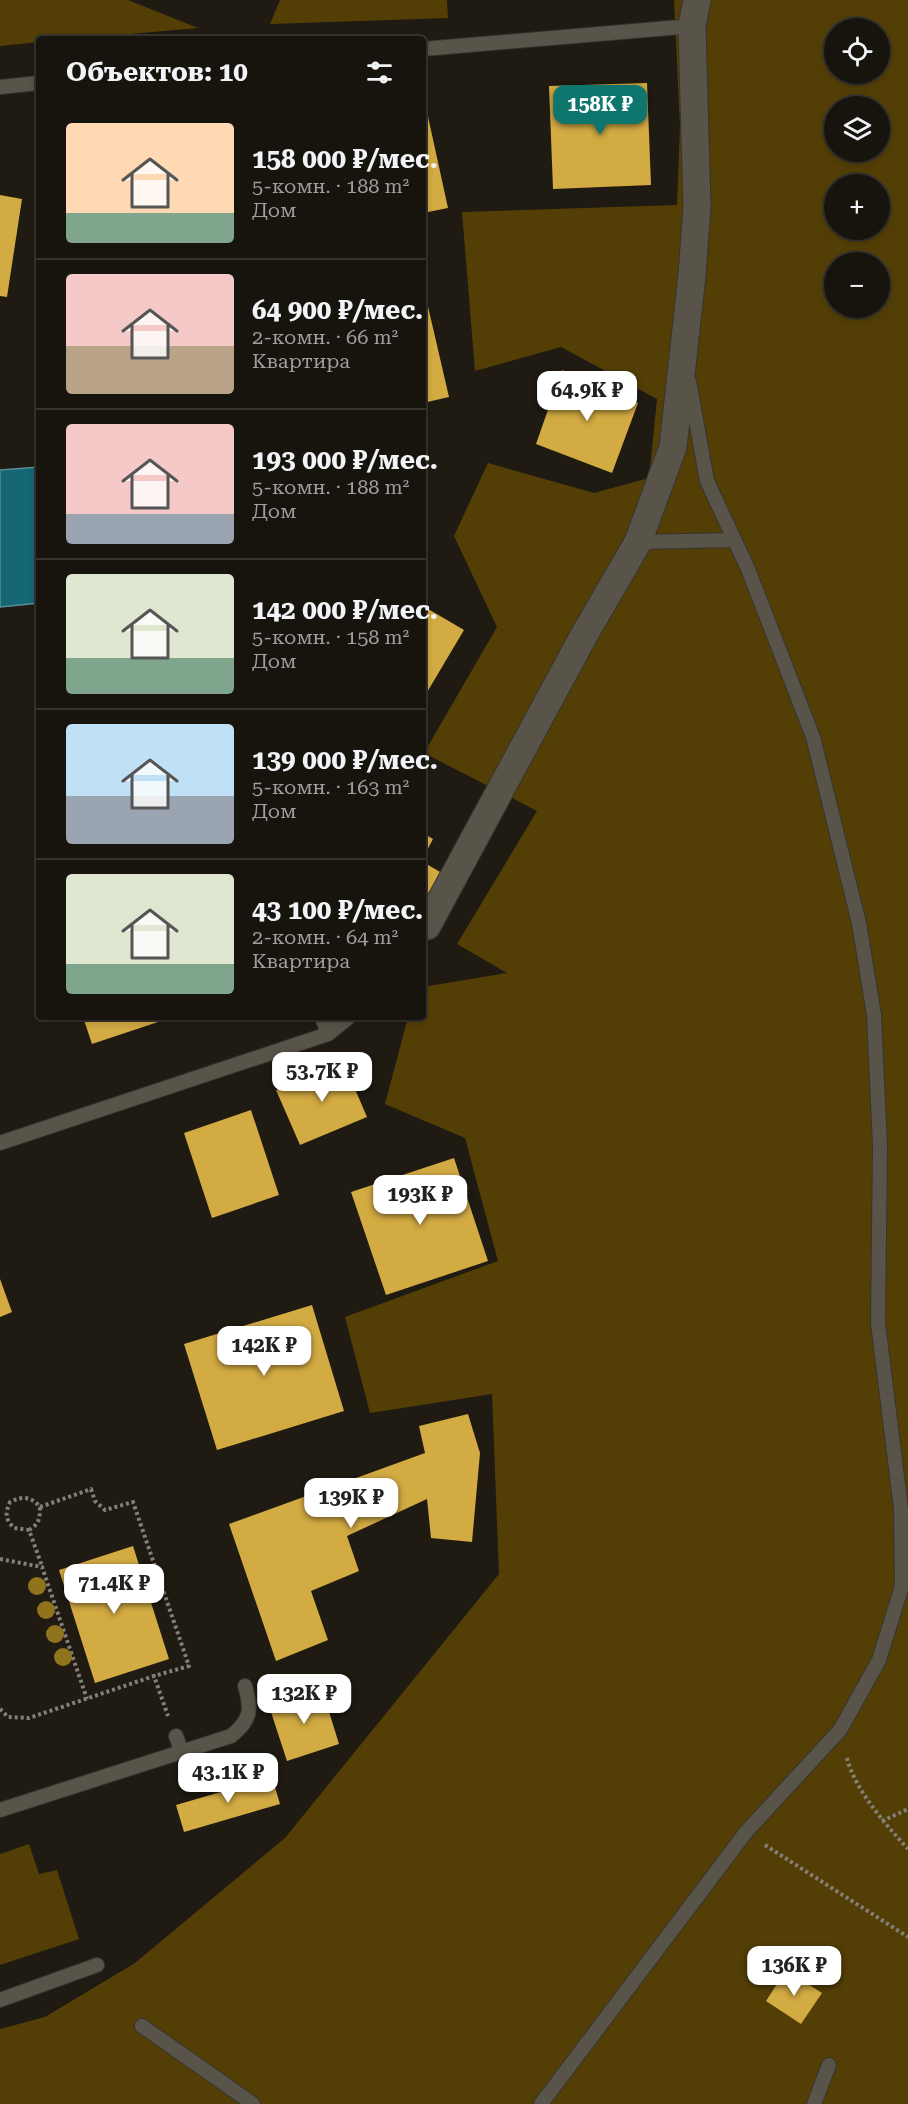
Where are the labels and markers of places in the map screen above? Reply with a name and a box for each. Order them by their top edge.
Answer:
pin: 158K ₽ [551,85,649,136]
pin: 64.9K ₽ [532,371,642,422]
pin: 53.7K ₽ [267,1052,377,1103]
pin: 193K ₽ [371,1175,469,1226]
pin: 142K ₽ [215,1326,313,1377]
pin: 139K ₽ [302,1478,400,1529]
pin: 71.4K ₽ [59,1564,169,1615]
pin: 132K ₽ [255,1674,353,1725]
pin: 43.1K ₽ [173,1753,283,1804]
pin: 136K ₽ [745,1946,843,1997]

